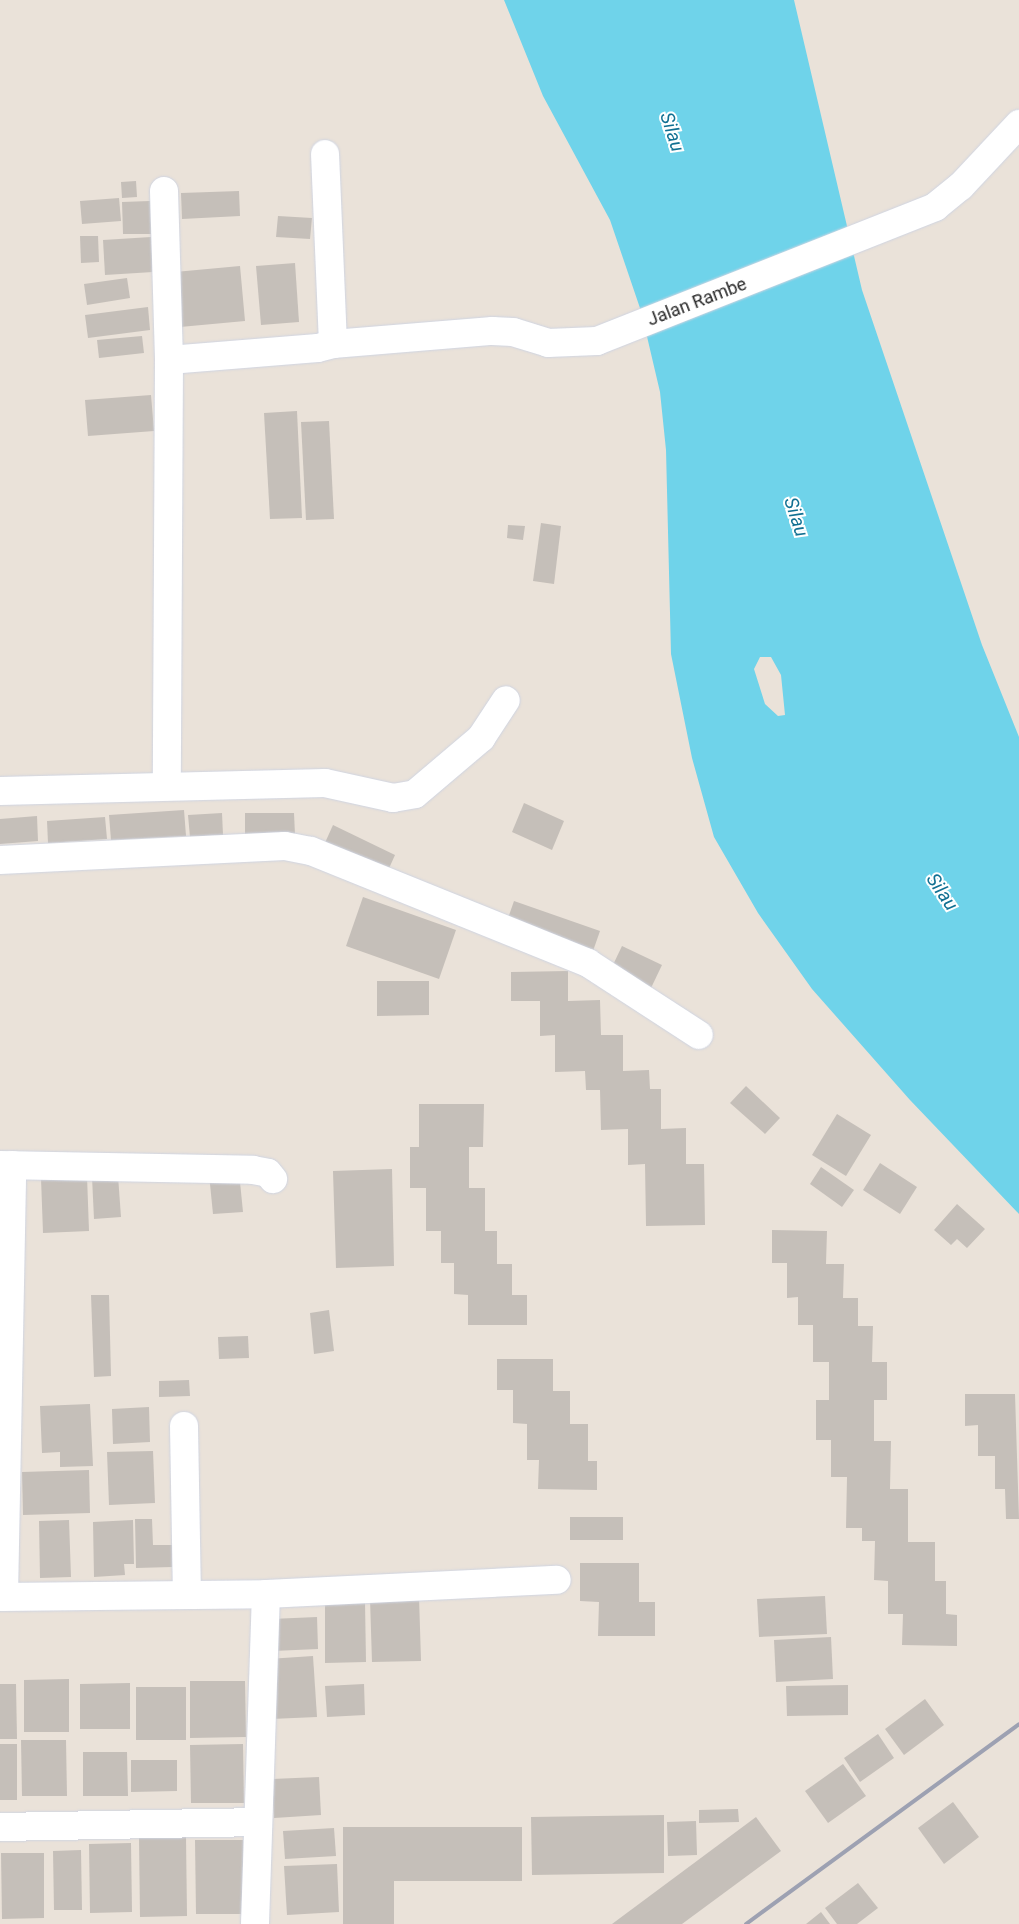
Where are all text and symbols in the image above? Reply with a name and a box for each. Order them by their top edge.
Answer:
water label: Silau [655,109,689,155]
street label: Jalan Rambe [644,273,750,331]
water label: Silau [779,494,813,540]
water label: Silau [921,869,963,915]

